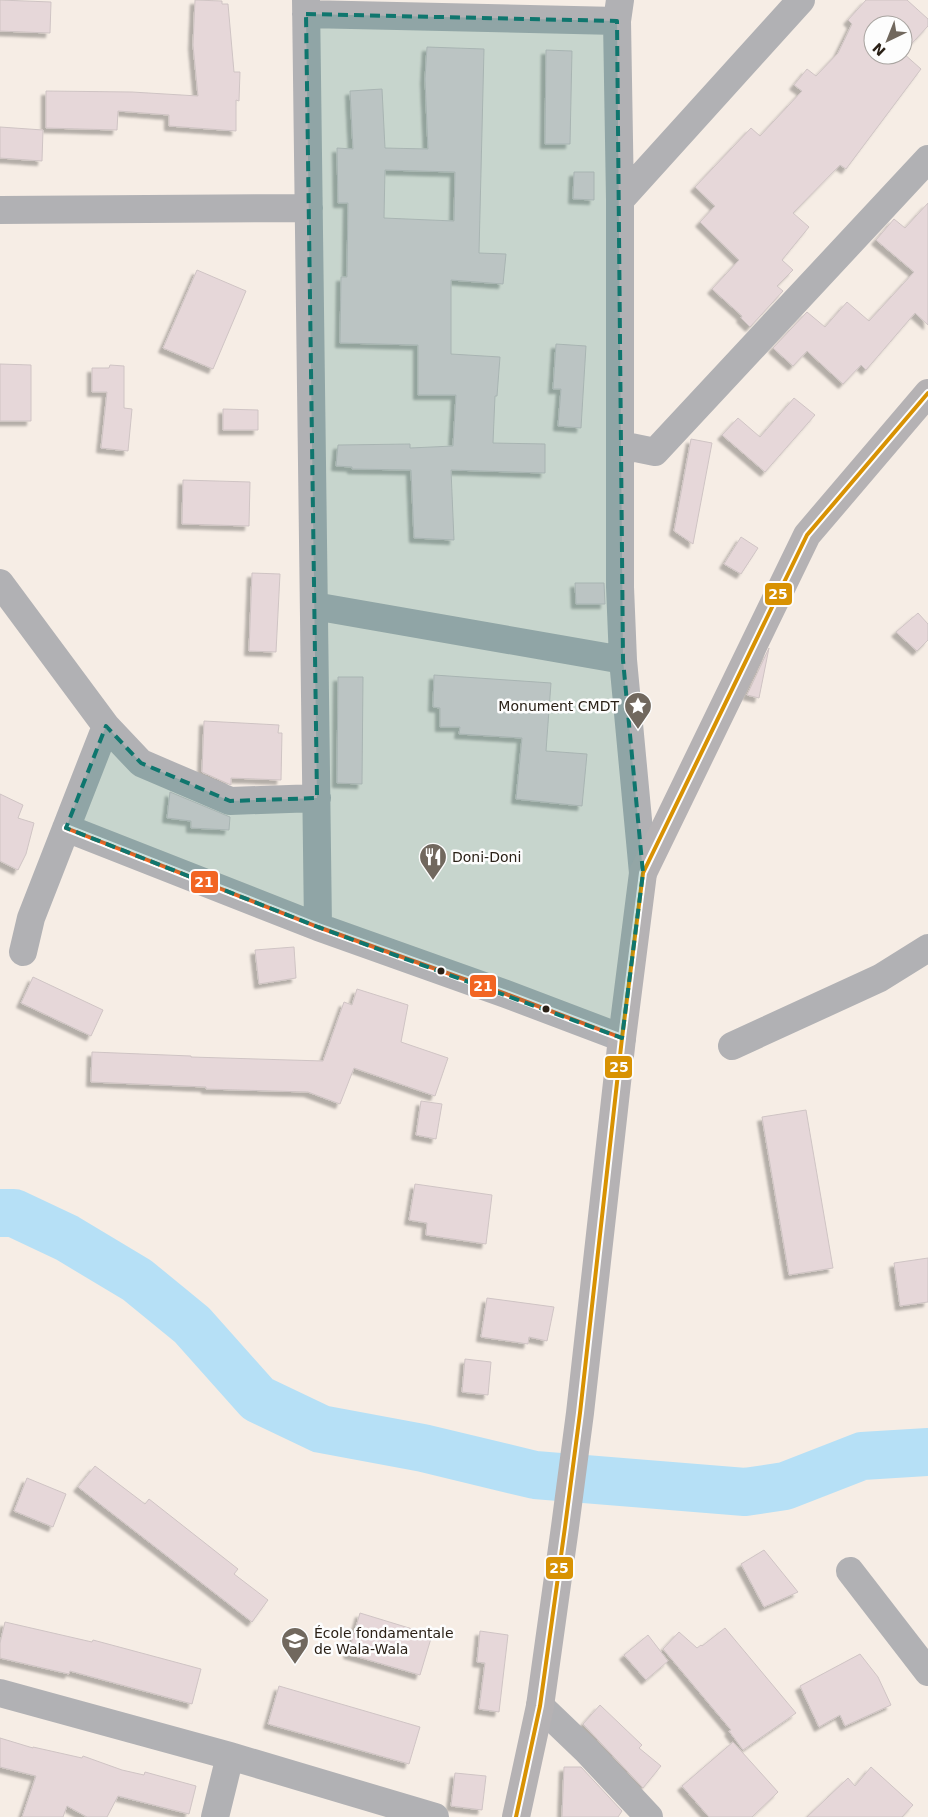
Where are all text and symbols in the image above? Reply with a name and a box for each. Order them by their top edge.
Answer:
north arrow [863,15,913,65]
text: N [869,40,889,59]
line badge: 25 [764,582,793,606]
text: 25 [768,586,788,602]
place icon: Monument CMDT [623,691,653,730]
place label: Monument CMDT [498,698,619,714]
restaurant icon: Doni-Doni [418,842,448,881]
place label: Doni-Doni [452,849,521,865]
line badge: 21 [190,870,219,894]
text: 21 [194,874,214,890]
unlabelled marker [436,966,446,976]
line badge: 21 [469,974,497,998]
text: 21 [473,978,493,994]
unlabelled marker [541,1004,551,1014]
line badge: 25 [604,1055,633,1079]
text: 25 [609,1059,629,1075]
line badge: 25 [545,1556,574,1580]
text: 25 [549,1560,569,1576]
place label: École fondamentale de Wala-Wala [314,1625,454,1657]
school or university icon: École fondamentale de Wala-Wala [280,1626,310,1665]

